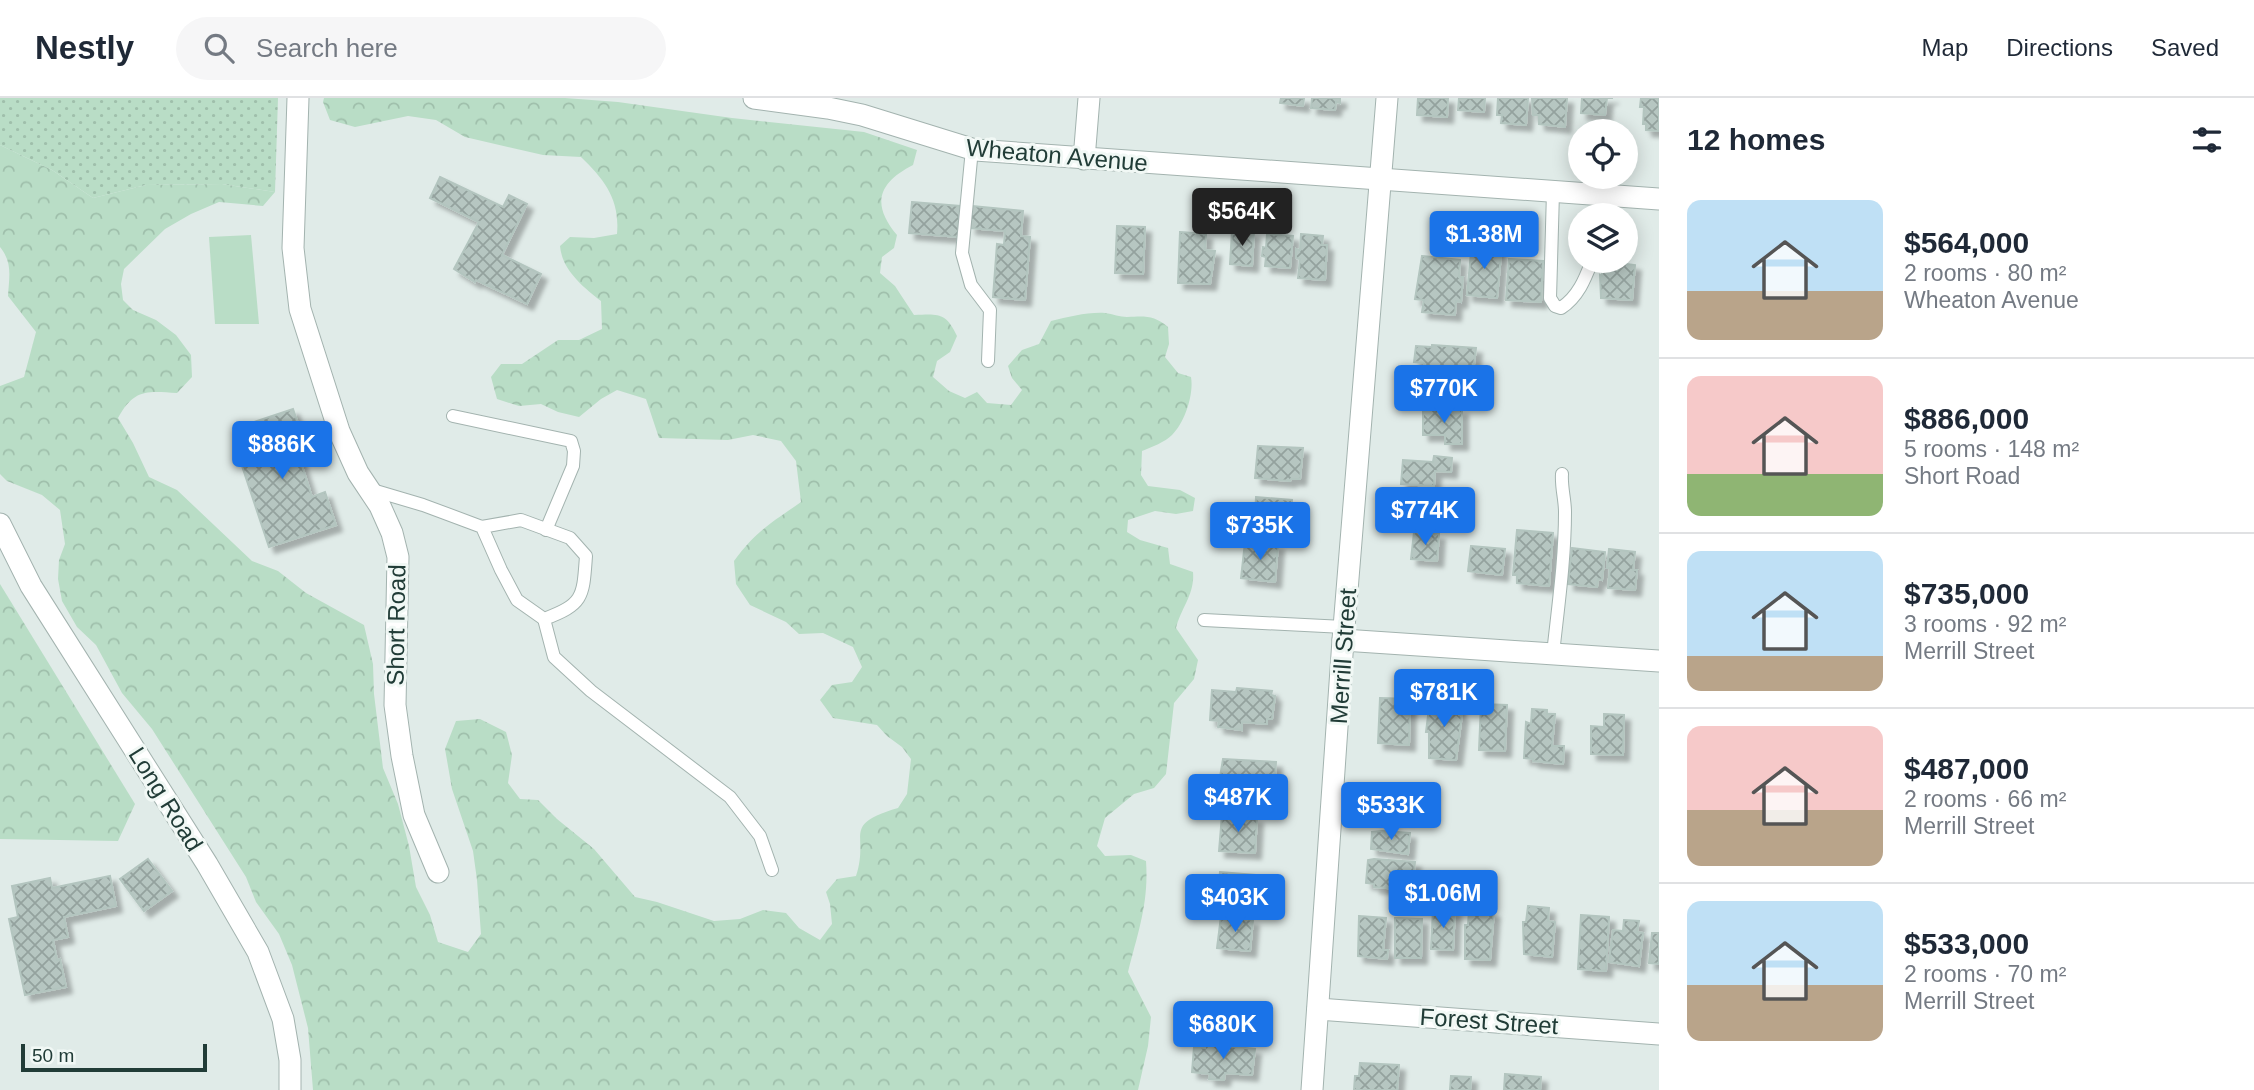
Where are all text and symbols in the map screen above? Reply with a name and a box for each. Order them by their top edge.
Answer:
search box [176,17,666,80]
text: Nestly [35,29,134,66]
icon: search [200,29,238,67]
text: Search here [256,33,398,63]
text: Map [1922,34,1968,61]
text: Directions [2006,34,2113,61]
text: Saved [2151,34,2219,61]
map controls [1568,119,1638,273]
button: locate [1568,119,1638,189]
icon: filters [2188,121,2226,159]
text: 12 homes [1687,123,1825,156]
street label: Wheaton Avenue [965,134,1149,176]
pin: $564K [1193,188,1291,248]
text: $564K [1208,198,1276,224]
button: layers [1568,203,1638,273]
pin: $1.38M [1427,212,1541,271]
text: $1.38M [1446,221,1522,247]
text: $564,000 [1904,226,2029,259]
icon: home [1743,228,1827,312]
text: 2 rooms · 80 m² [1904,260,2066,286]
text: Wheaton Avenue [1904,287,2079,313]
pin: $770K [1395,366,1493,425]
text: $770K [1410,375,1478,401]
text: $886,000 [1904,402,2029,435]
icon: home [1743,404,1827,488]
pin: $886K [233,422,331,481]
text: $886K [248,431,316,457]
text: 5 rooms · 148 m² [1904,436,2079,462]
text: Short Road [1904,463,2020,489]
pin: $774K [1376,488,1474,547]
text: $774K [1391,497,1459,523]
pin: $735K [1211,503,1309,562]
text: $735K [1226,512,1294,538]
street label: Short Road [381,564,411,686]
text: $735,000 [1904,577,2029,610]
icon: home [1743,579,1827,663]
street label: Merrill Street [1325,587,1361,725]
text: 3 rooms · 92 m² [1904,611,2066,637]
text: Merrill Street [1904,638,2034,664]
pin: $781K [1395,670,1493,729]
text: $781K [1410,679,1478,705]
street label: Long Road [123,742,209,856]
text: $487,000 [1904,752,2029,785]
icon: home [1743,754,1827,838]
pin: $487K [1189,774,1287,834]
pin: $533K [1342,782,1440,842]
text: $487K [1204,784,1272,810]
text: 2 rooms · 66 m² [1904,786,2066,812]
text: $533K [1357,792,1425,818]
text: Merrill Street [1904,813,2034,839]
pin: $1.06M [1386,870,1500,930]
pin: $403K [1186,874,1284,934]
text: $1.06M [1405,880,1481,906]
text: $403K [1201,884,1269,910]
text: $533,000 [1904,927,2029,960]
icon: home [1743,929,1827,1013]
text: 2 rooms · 70 m² [1904,961,2066,987]
text: Merrill Street [1904,988,2034,1014]
pin: $680K [1174,1002,1272,1061]
street label: Forest Street [1419,1003,1559,1039]
text: $680K [1189,1011,1257,1037]
scale bar [21,1041,206,1073]
text: 50 m [32,1045,74,1066]

